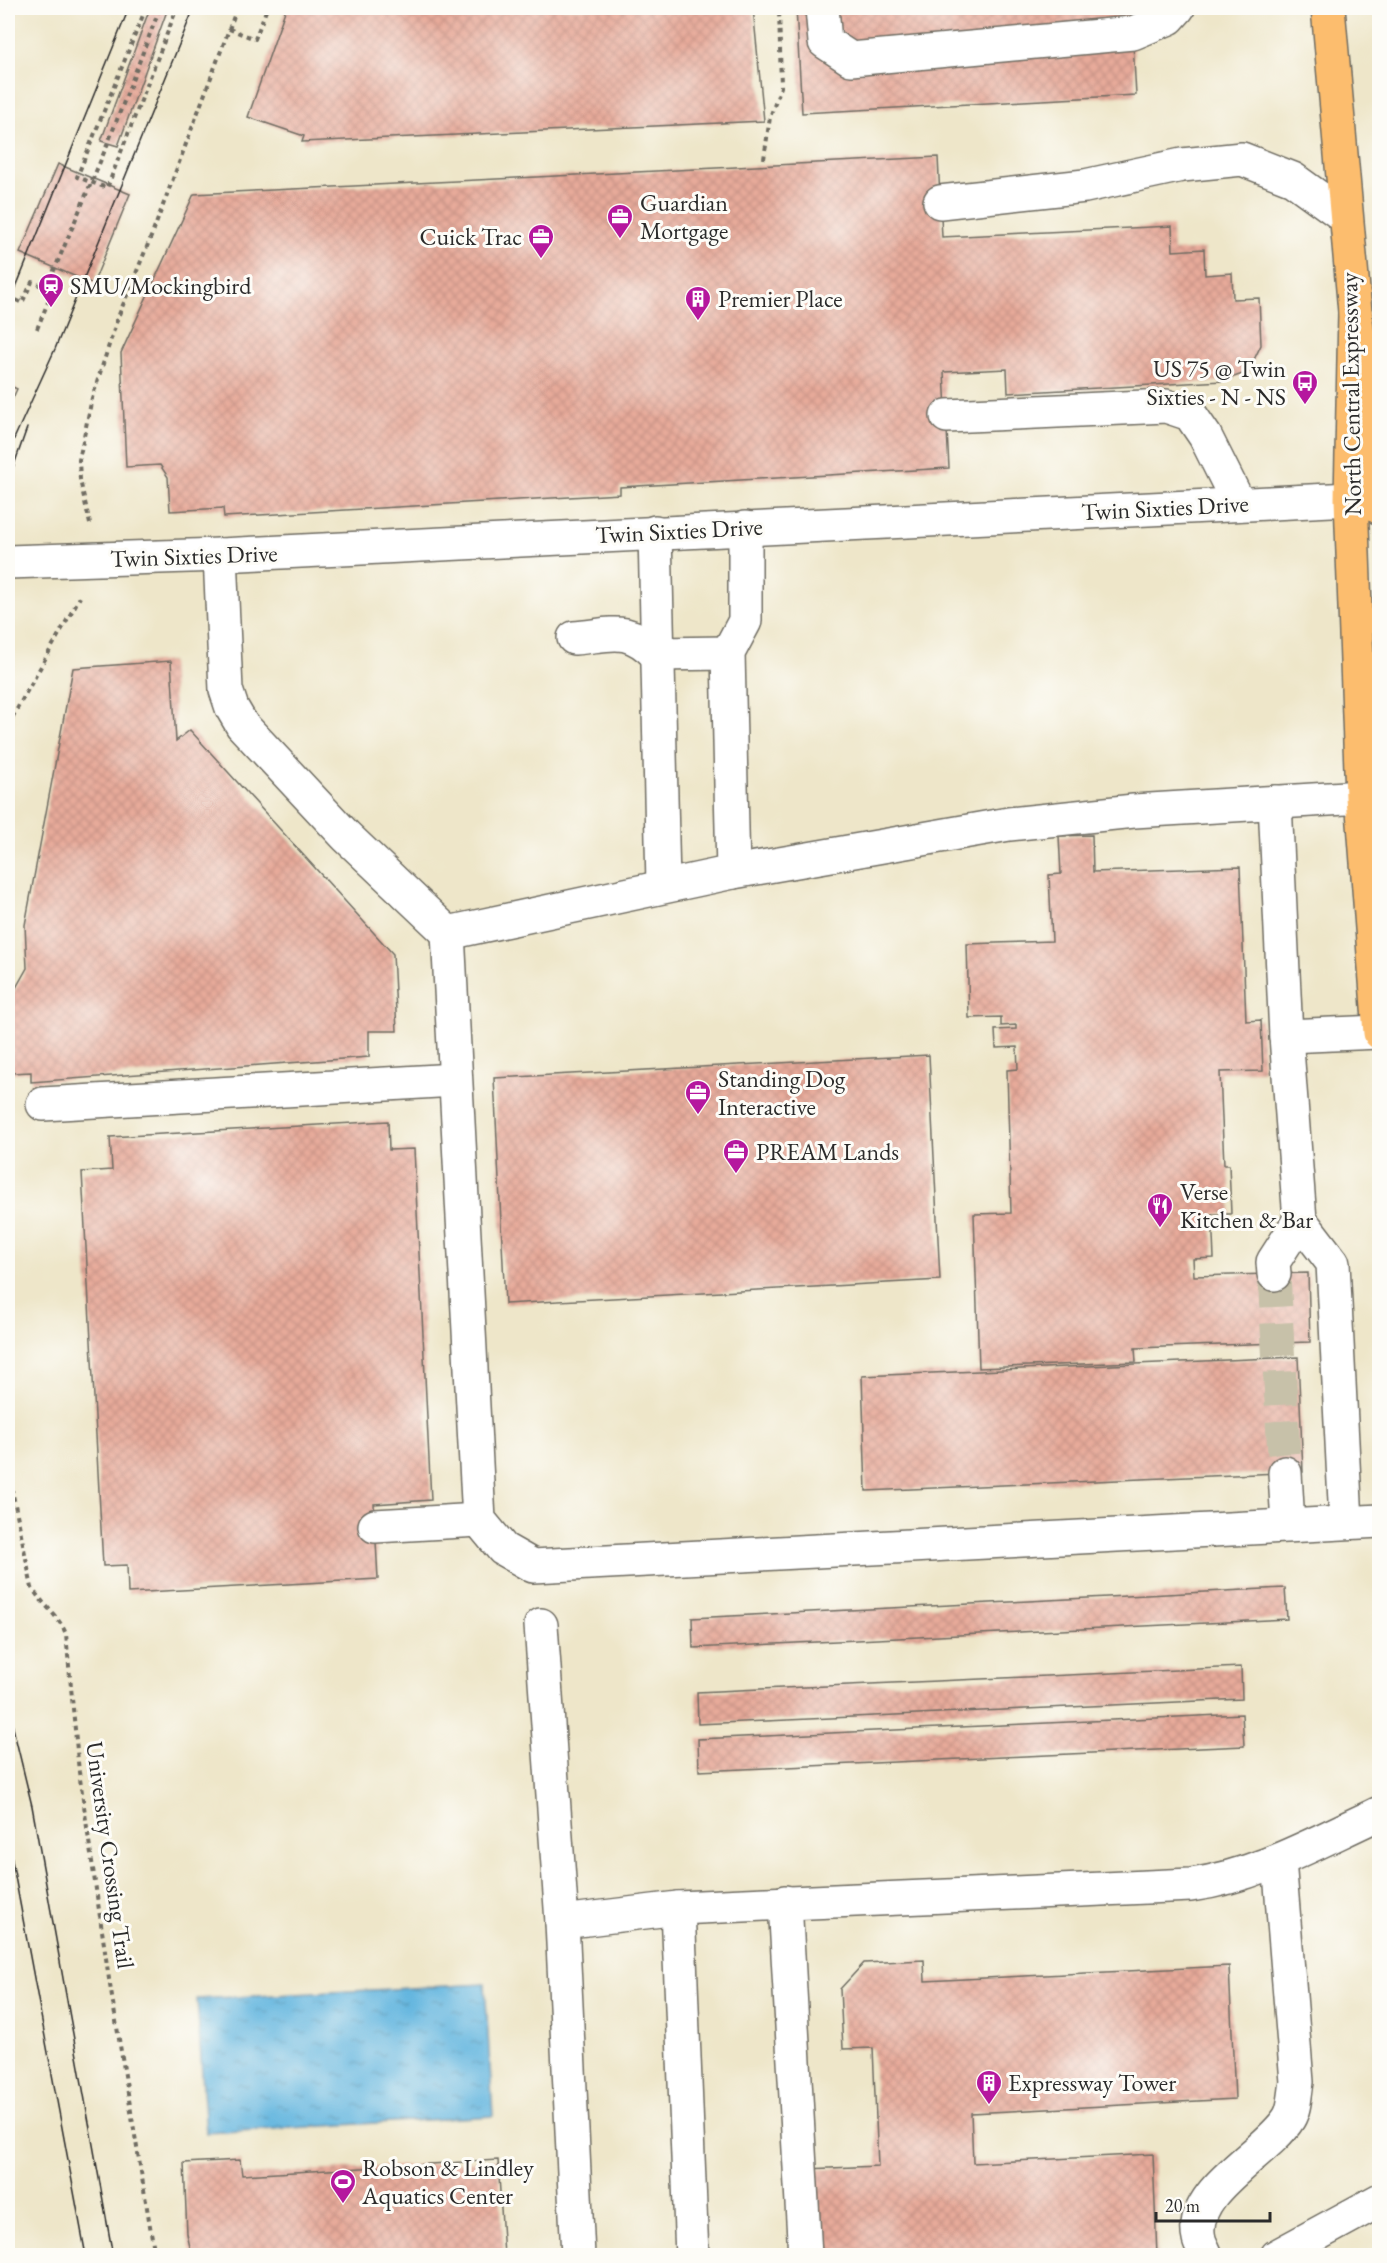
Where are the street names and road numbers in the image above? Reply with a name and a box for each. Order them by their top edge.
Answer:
street label: North Central Expressway [1333,272,1368,516]
street label: Twin Sixties Drive [1081,488,1249,527]
street label: Twin Sixties Drive [595,511,763,550]
street label: Twin Sixties Drive [110,537,278,574]
street label: University Crossing Trail [79,1739,142,1971]

